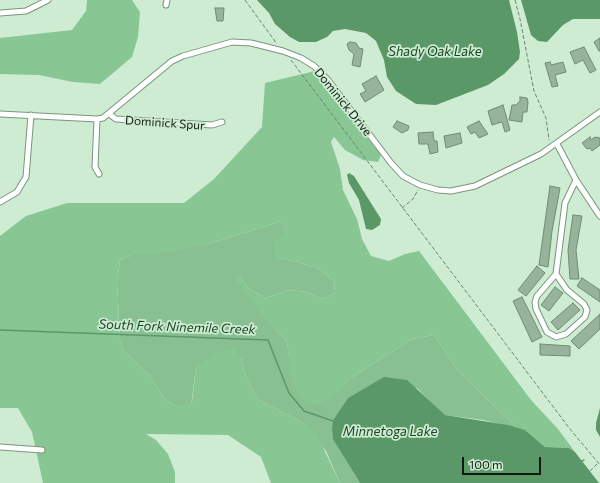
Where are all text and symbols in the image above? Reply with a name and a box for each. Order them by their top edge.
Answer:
water label: Shady Oak Lake [388,44,482,60]
street label: Dominick Drive [311,65,375,139]
street label: Dominick Spur [125,113,205,133]
water label: South Fork Ninemile Creek [98,316,256,338]
water label: Minnetoga Lake [343,424,437,440]
scale bar [464,449,543,475]
text: 100 m [469,457,503,471]

